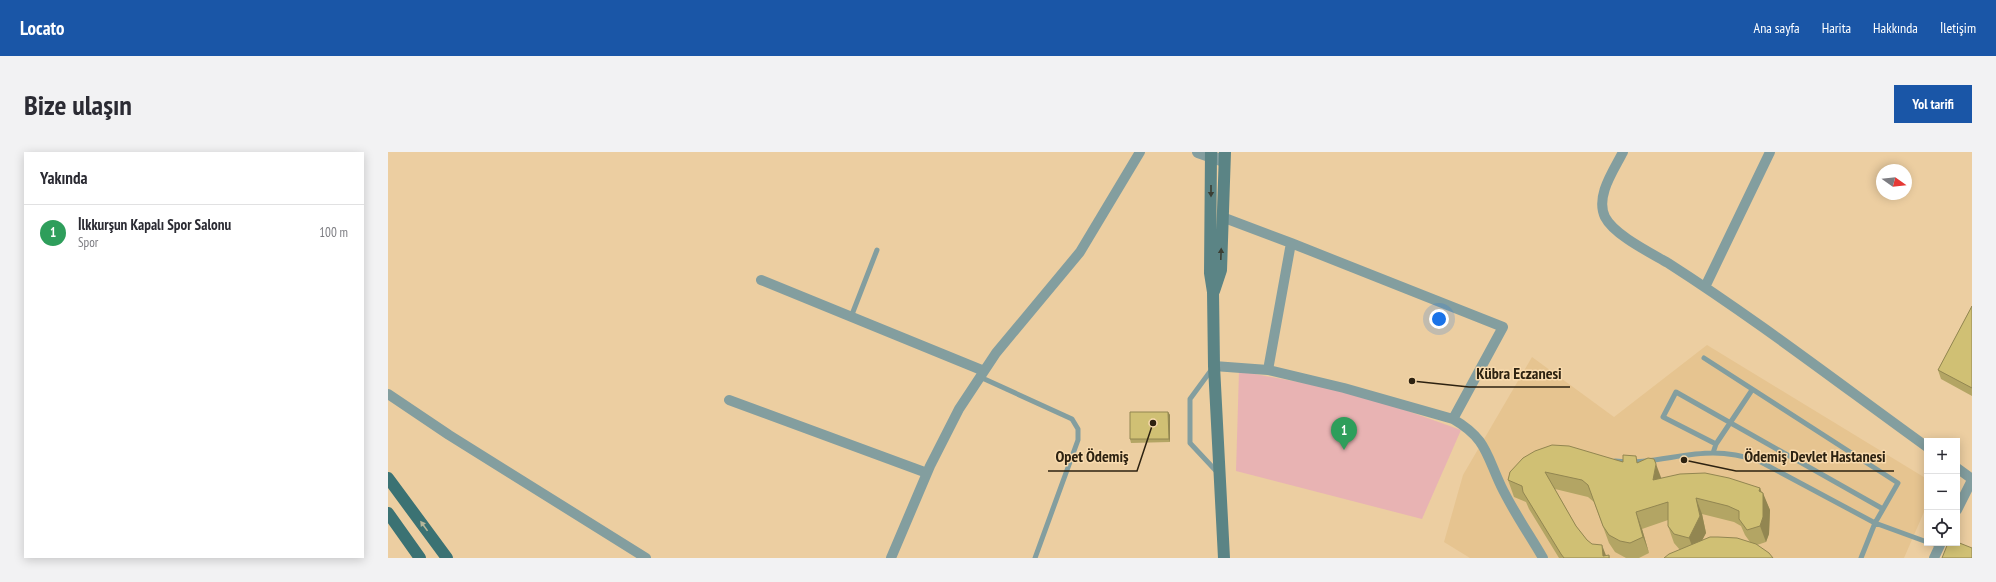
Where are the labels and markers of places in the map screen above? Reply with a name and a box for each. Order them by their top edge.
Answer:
callout: Kübra Eczanesi [1469,359,1570,387]
pin: 1 [1331,417,1357,450]
callout: Opet Ödemiş [1048,443,1137,471]
callout: Ödemiş Devlet Hastanesi [1736,443,1894,471]

